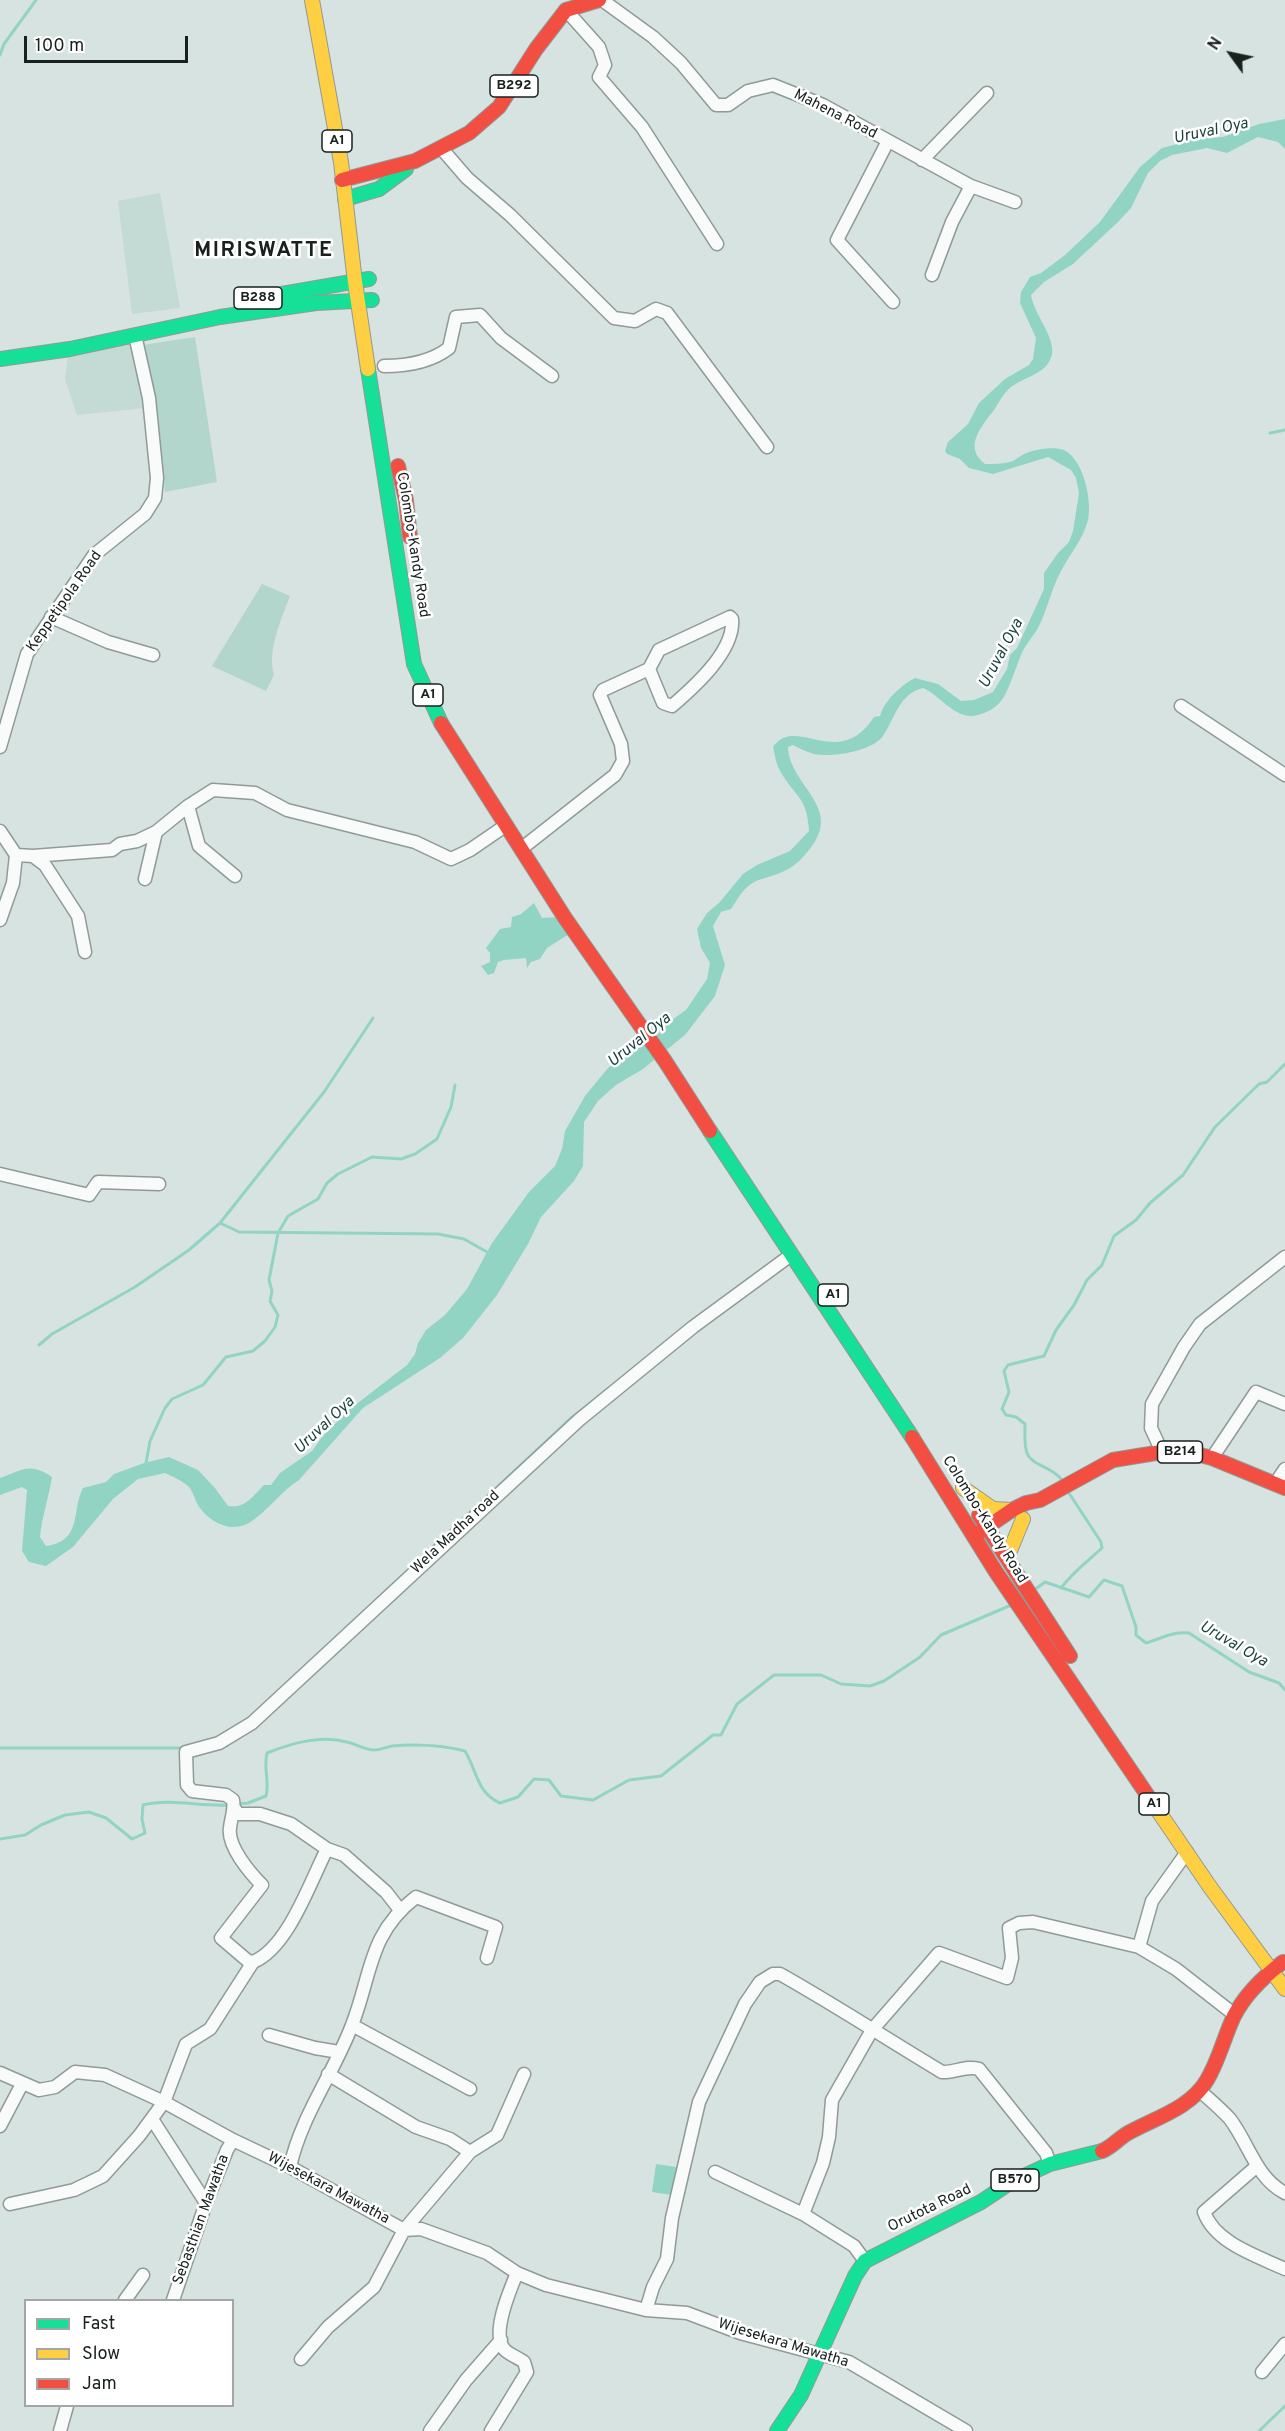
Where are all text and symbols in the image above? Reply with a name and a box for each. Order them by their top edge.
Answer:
scale bar [27,24,190,62]
north arrow [1201,24,1261,84]
text: N [1204,34,1227,54]
text: 100 m [35,35,84,58]
road number: B292 [490,75,538,97]
street label: Mahena Road [790,86,880,144]
water label: Uruval Oya [1172,115,1250,149]
road number: A1 [322,130,352,152]
district label: MIRISWATTE [194,239,334,265]
road number: B288 [234,287,282,309]
street label: Colombo-Kandy Road [392,471,432,619]
street label: Keppetipola Road [23,548,107,656]
water label: Uruval Oya [976,616,1028,692]
road number: A1 [413,684,443,706]
water label: Uruval Oya [605,1010,675,1072]
road number: A1 [818,1284,848,1306]
water label: Uruval Oya [291,1393,359,1459]
road number: B214 [1158,1441,1202,1463]
street label: Colombo-Kandy Road [937,1453,1031,1587]
street label: Wela Madha road [408,1487,504,1579]
water label: Uruval Oya [1195,1618,1271,1672]
road number: A1 [1139,1793,1169,1815]
street label: Wijesekara Mawatha [264,2149,392,2229]
street label: Sebasthian Mawatha [170,2152,234,2288]
road number: B570 [991,2169,1039,2191]
street label: Orutota Road [885,2181,975,2237]
legend [24,2299,234,2407]
text: Fast [82,2313,115,2336]
street label: Wijesekara Mawatha [716,2316,850,2372]
text: Slow [82,2343,120,2366]
text: Jam [82,2373,117,2396]

